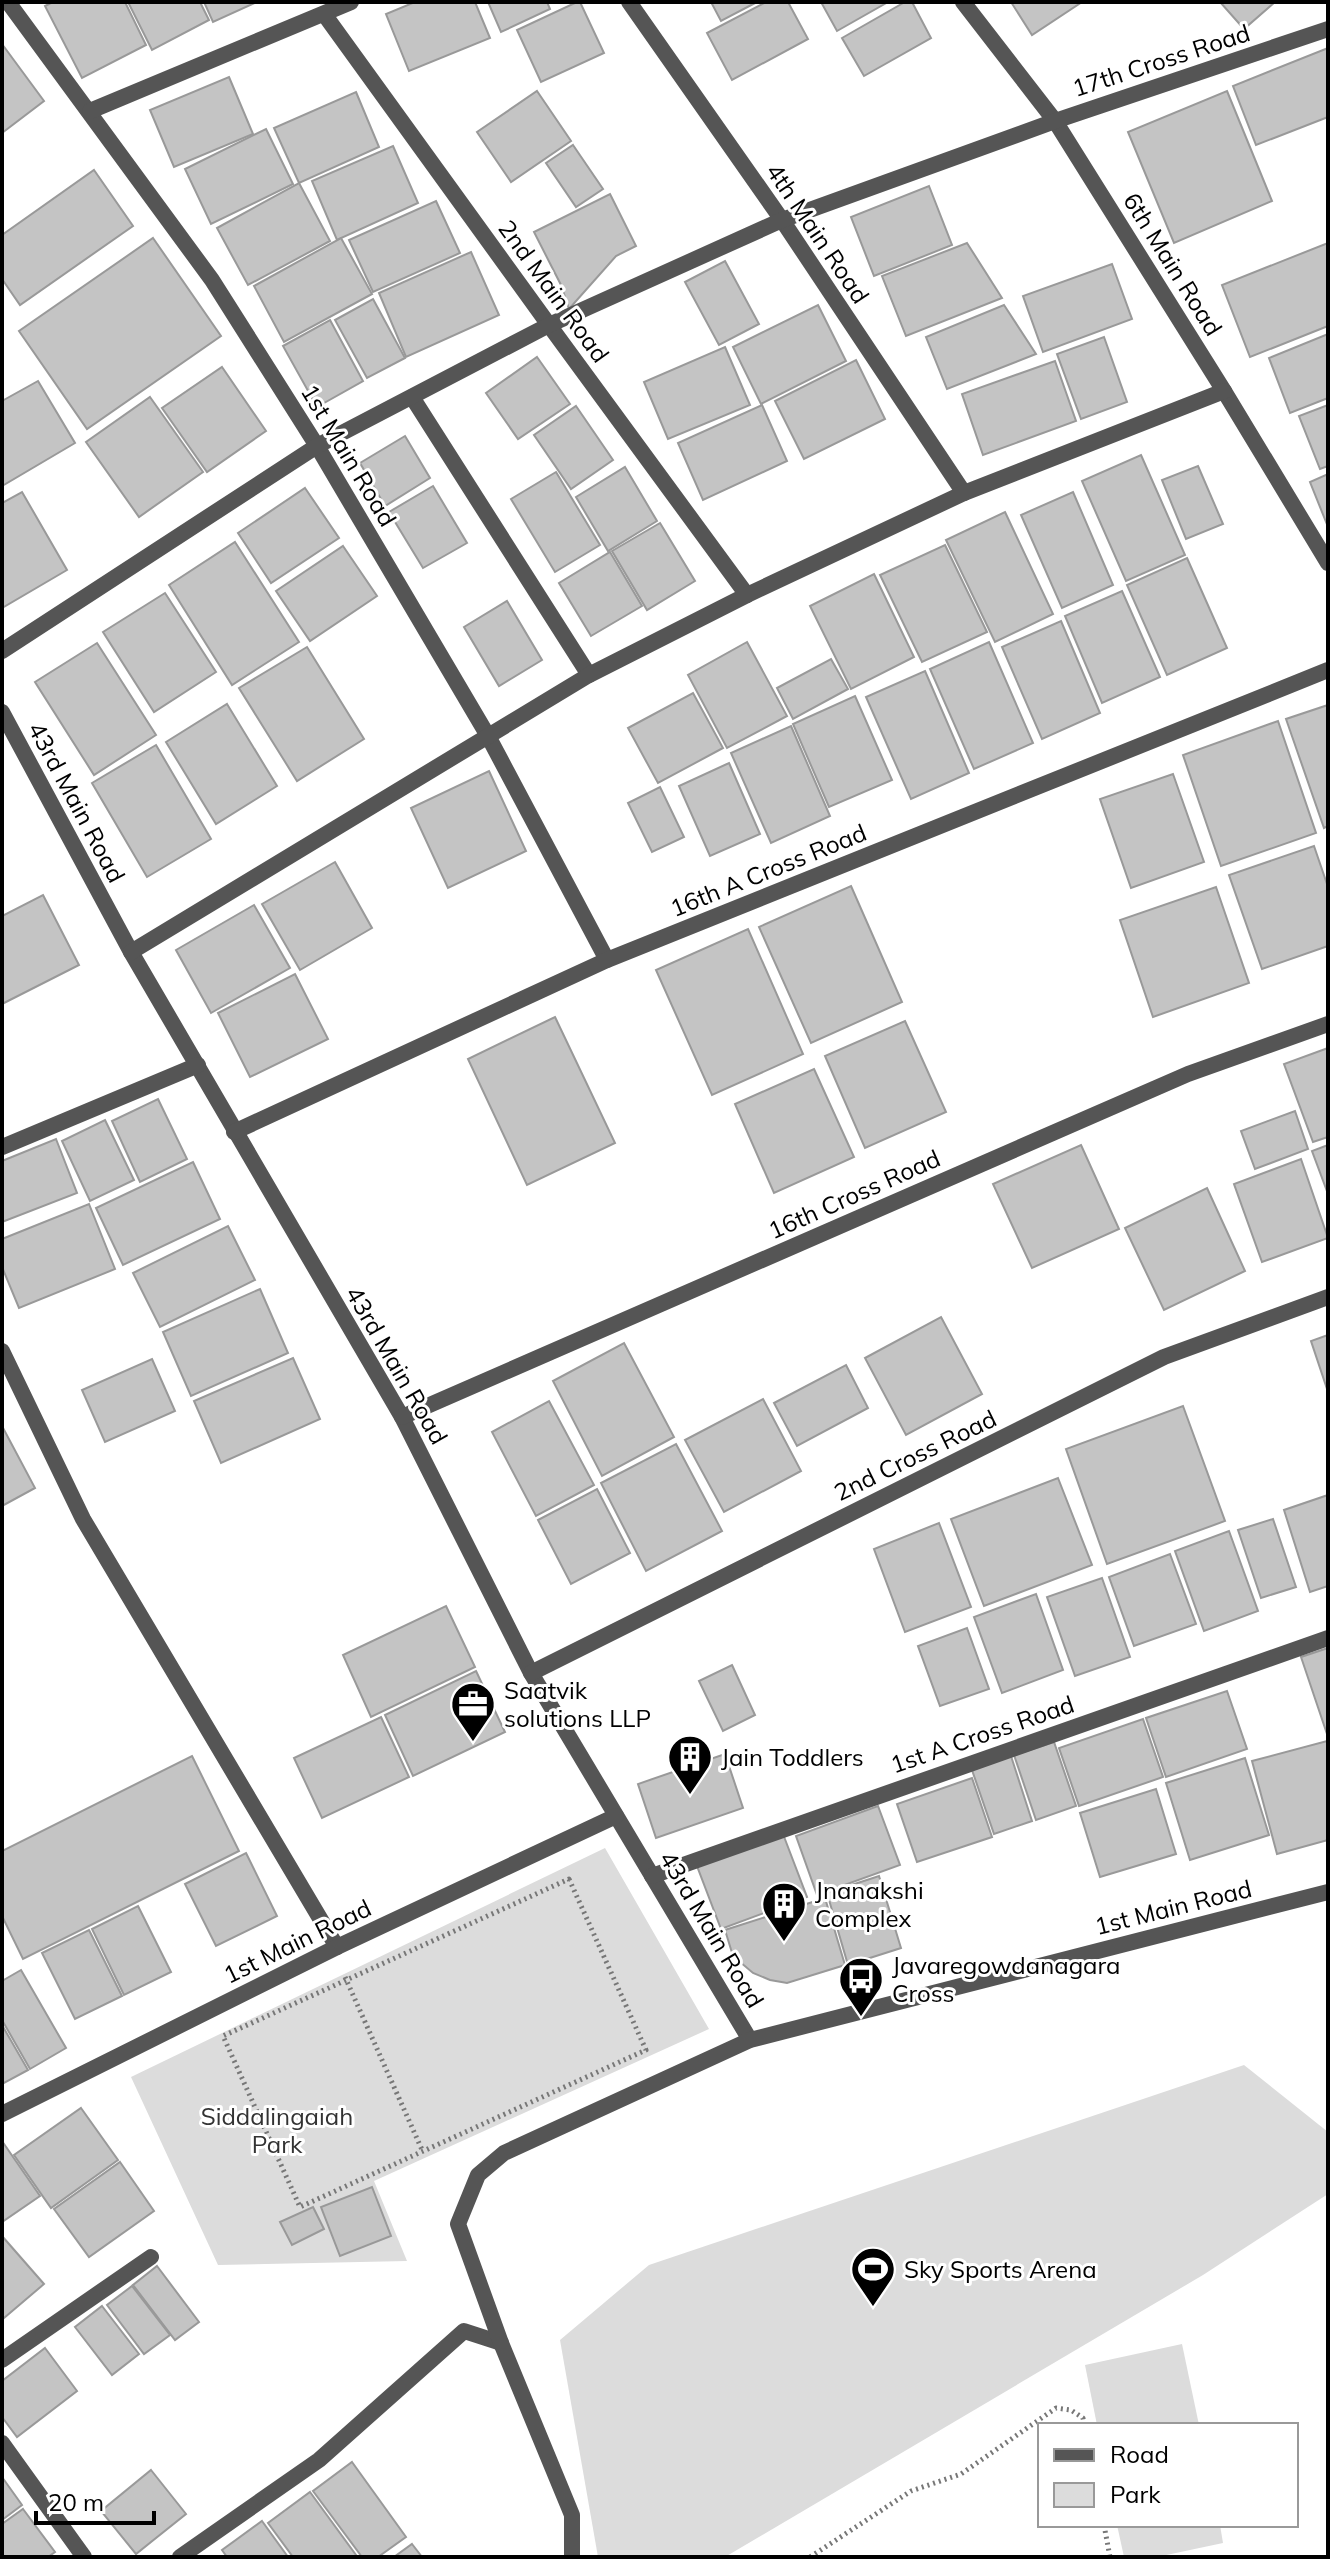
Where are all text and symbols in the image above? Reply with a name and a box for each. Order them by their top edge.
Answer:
street label: 17th Cross Road [1068,17,1254,103]
street label: 4th Main Road [760,157,876,309]
street label: 6th Main Road [1117,187,1229,341]
street label: 2nd Main Road [492,214,616,368]
street label: 1st Main Road [295,378,403,532]
street label: 43rd Main Road [22,716,132,888]
street label: 16th A Cross Road [665,817,871,923]
street label: 16th Cross Road [763,1143,945,1245]
street label: 43rd Main Road [340,1280,454,1450]
street label: 2nd Cross Road [829,1403,1001,1507]
place label: Saatvik solutions LLP [504,1675,651,1733]
office icon: Saatvik solutions LLP [449,1680,497,1743]
street label: 1st A Cross Road [886,1689,1078,1779]
building icon: Jain Toddlers [666,1733,714,1796]
place label: Jain Toddlers [721,1742,864,1772]
street label: 43rd Main Road [653,1845,771,2013]
street label: 1st Main Road [1091,1873,1255,1941]
place label: Jnanakshi Complex [815,1875,924,1933]
building icon: Jnanakshi Complex [760,1880,808,1943]
street label: 1st Main Road [218,1892,376,1990]
place label: Javaregowdanagara Cross [892,1950,1121,2008]
bus stop icon: Javaregowdanagara Cross [837,1955,885,2018]
park label: Siddalingaiah Park [201,2101,353,2159]
sports icon: Sky Sports Arena [849,2245,897,2308]
place label: Sky Sports Arena [904,2254,1097,2284]
legend [1038,2423,1298,2527]
text: Road [1110,2439,1169,2469]
scale bar [36,2475,154,2525]
text: Park [1110,2479,1161,2509]
text: 20 m [48,2487,104,2517]

